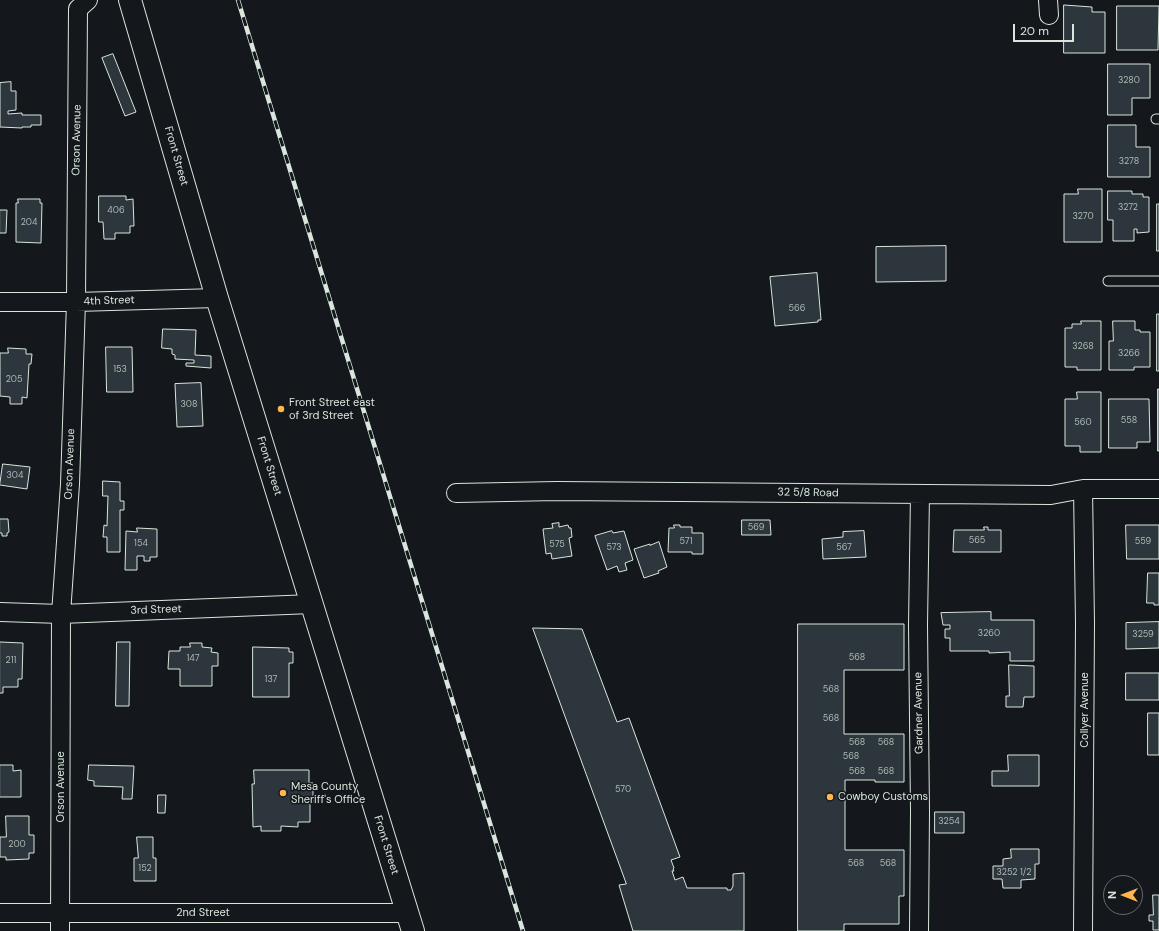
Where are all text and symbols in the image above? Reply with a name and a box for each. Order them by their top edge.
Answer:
scale bar [1015,16,1076,42]
text: 20 m [1020,23,1049,39]
house number: 3280 [1118,76,1140,86]
street label: Orson Avenue [70,104,84,176]
street label: Front Street [161,125,191,187]
house number: 3278 [1119,157,1139,167]
house number: 3272 [1118,203,1138,213]
house number: 406 [107,206,125,216]
house number: 3270 [1072,212,1094,222]
house number: 204 [21,218,37,228]
street label: 4th Street [83,294,135,308]
house number: 566 [789,304,805,314]
house number: 3268 [1072,342,1094,352]
house number: 3266 [1118,349,1140,359]
house number: 153 [113,365,127,375]
house number: 205 [6,375,22,385]
place label: Front Street east of 3rd Street [289,396,375,422]
house number: 308 [181,400,197,410]
marker: Front Street east of 3rd Street [276,404,286,414]
house number: 558 [1121,416,1137,426]
house number: 560 [1074,418,1092,428]
street label: Orson Avenue [62,428,78,500]
street label: Front Street [254,435,284,497]
house number: 304 [7,471,23,481]
street label: 32 5/8 Road [777,486,839,500]
house number: 569 [748,523,764,533]
house number: 565 [969,536,985,546]
house number: 571 [680,537,692,547]
house number: 559 [1135,537,1151,547]
house number: 154 [134,539,148,549]
house number: 575 [549,540,565,550]
house number: 573 [606,543,622,553]
house number: 567 [836,543,852,553]
street label: 3rd Street [130,603,182,617]
house number: 3260 [978,629,1000,639]
house number: 3259 [1132,630,1154,640]
house number: 568 [849,653,865,663]
house number: 147 [186,654,200,664]
house number: 211 [6,656,16,666]
street label: Gardner Avenue [912,672,926,754]
street label: Collyer Avenue [1078,672,1092,748]
house number: 137 [265,675,277,685]
house number: 568 [823,685,839,695]
house number: 568 [823,714,839,724]
house number: 568 [849,738,865,748]
house number: 568 [878,738,894,748]
street label: Orson Avenue [54,751,68,823]
house number: 568 [843,752,859,762]
house number: 568 [849,767,865,777]
house number: 568 [878,767,894,777]
place label: Mesa County Sheriff's Office [291,780,365,806]
house number: 570 [615,785,631,795]
marker: Mesa County Sheriff's Office [278,788,288,798]
place label: Cowboy Customs [838,790,928,804]
marker: Cowboy Customs [825,792,835,802]
street label: Front Street [371,814,401,876]
house number: 3254 [938,817,960,827]
house number: 200 [8,840,26,850]
house number: 568 [848,859,864,869]
house number: 568 [880,859,896,869]
house number: 152 [138,864,152,874]
house number: 3252 1/2 [997,868,1031,878]
north arrow [1103,875,1143,915]
text: N [1105,891,1119,899]
street label: 2nd Street [176,906,230,920]

